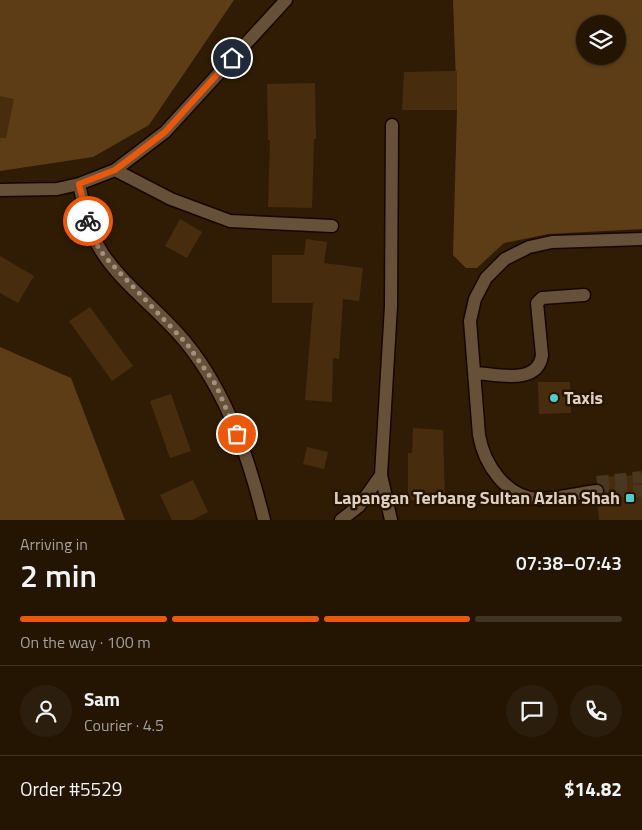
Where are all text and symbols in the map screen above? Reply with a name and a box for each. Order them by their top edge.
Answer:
map controls [576,15,626,65]
button: layers [576,15,626,65]
pin [211,37,253,79]
icon: home [218,44,246,72]
courier [63,196,113,246]
icon: bike [74,207,102,235]
place label: Taxis [564,384,603,411]
marker: Taxis [548,392,560,404]
pin [216,413,258,455]
icon: bag [223,420,251,448]
place label: Lapangan Terbang Sultan Azlan Shah [334,484,620,511]
marker: Lapangan Terbang Sultan Azlan Shah [624,492,636,504]
text: Arriving in [20,532,88,556]
text: 07:38–07:43 [516,548,622,577]
text: 2 min [20,551,97,599]
text: On the way · 100 m [20,630,151,654]
text: Sam [84,684,120,713]
button: person [20,685,72,737]
button: chat [506,685,558,737]
button: phone [570,685,622,737]
text: Courier · 4.5 [84,713,164,737]
text: Order #5529 [20,774,122,803]
text: $14.82 [564,774,622,803]

